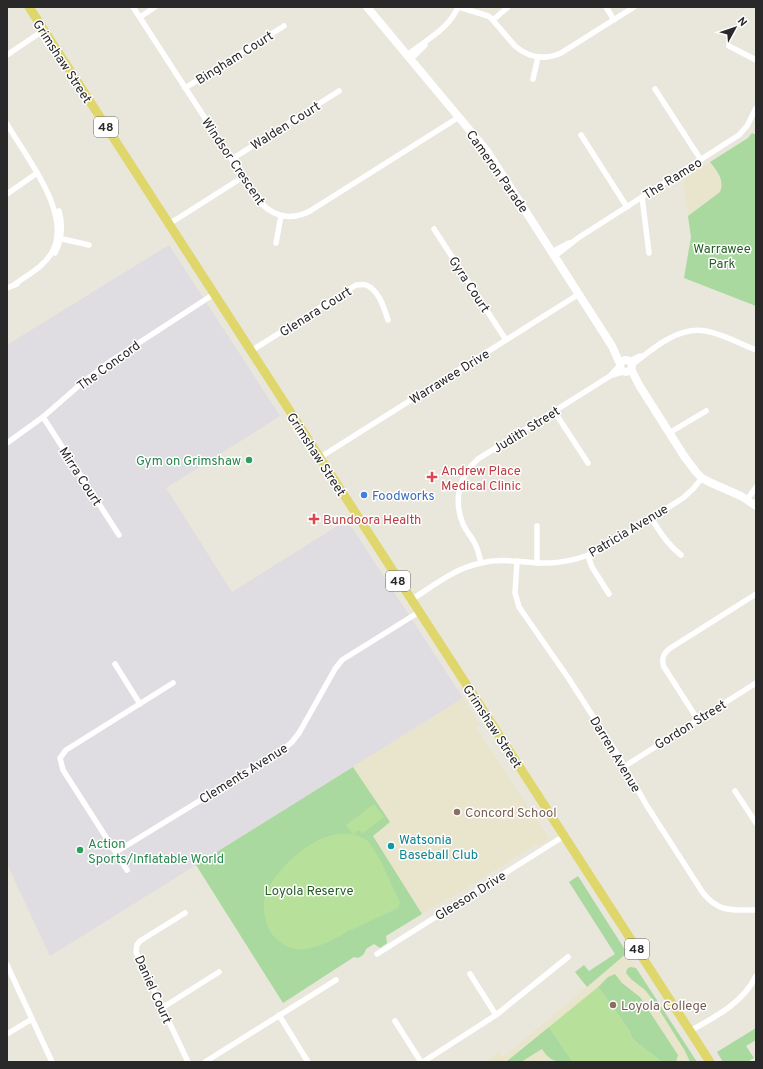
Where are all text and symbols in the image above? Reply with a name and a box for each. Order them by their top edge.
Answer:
north arrow [715,8,755,48]
text: N [734,15,750,30]
street label: Grimshaw Street [28,17,94,107]
street label: Bingham Court [193,28,277,89]
street label: Walden Court [248,99,324,154]
street label: Windsor Crescent [197,115,268,209]
road number: 48 [94,117,118,137]
street label: Cameron Parade [462,128,531,217]
street label: The Rameo [641,155,705,204]
park label: Warrawee Park [693,242,751,273]
street label: Gyra Court [444,254,492,316]
street label: Glenara Court [277,284,355,341]
street label: The Concord [74,338,144,395]
street label: Warrawee Drive [407,347,493,409]
street label: Judith Street [491,404,564,458]
street label: Grimshaw Street [282,410,348,500]
street label: Mirra Court [54,445,104,510]
place label: Gym on Grimshaw [136,454,241,470]
marker: Gym on Grimshaw [244,455,254,465]
place label: Andrew Place Medical Clinic [441,464,521,495]
marker: Andrew Place Medical Clinic [426,471,438,483]
place label: Foodworks [372,489,435,505]
marker: Foodworks [359,490,369,500]
street label: Patricia Avenue [586,502,672,562]
marker: Bundoora Health [308,513,320,525]
place label: Bundoora Health [323,513,421,529]
road number: 48 [386,571,410,591]
street label: Grimshaw Street [458,682,524,772]
street label: Gordon Street [652,697,730,754]
street label: Darren Avenue [585,714,643,796]
street label: Clements Avenue [197,741,291,808]
place label: Concord School [465,806,557,822]
marker: Concord School [452,807,462,817]
place label: Watsonia Baseball Club [399,833,478,864]
place label: Action Sports/Inflatable World [88,837,224,868]
marker: Watsonia Baseball Club [386,841,396,851]
marker: Action Sports/Inflatable World [75,845,85,855]
street label: Gleeson Drive [433,869,510,925]
park label: Loyola Reserve [265,884,353,900]
road number: 48 [625,939,649,959]
street label: Daniel Court [130,953,174,1026]
place label: Loyola College [621,999,707,1015]
marker: Loyola College [608,1000,618,1010]

